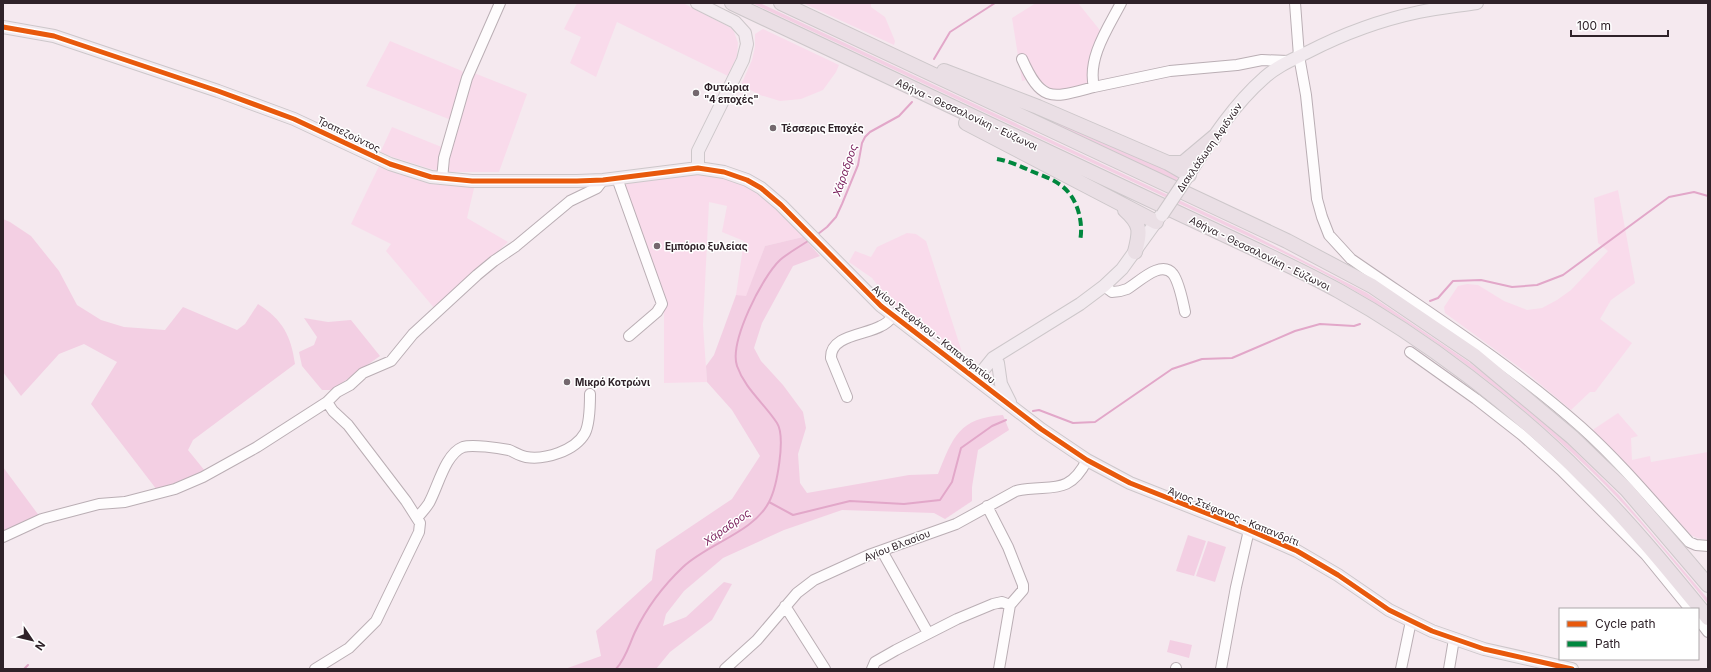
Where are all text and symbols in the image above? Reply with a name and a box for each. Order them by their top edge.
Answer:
scale bar [1571,12,1668,38]
text: 100 m [1577,18,1611,33]
street label: Αθήνα - Θεσσαλονίκη - Εύζωνοι [894,76,1040,153]
place label: Φυτώρια "4 εποχές" [704,81,759,105]
marker: Φυτώρια "4 εποχές" [691,88,701,98]
street label: Διακλάδωση Αφιδνών [1174,100,1245,194]
street label: Τραπεζούντος [316,114,383,155]
place label: Τέσσερις Εποχές [781,122,864,134]
marker: Τέσσερις Εποχές [768,123,778,133]
water label: Χάραδρος [829,142,861,199]
street label: Αθήνα - Θεσσαλονίκη - Εύζωνοι [1187,214,1333,293]
place label: Εμπόριο ξυλείας [665,240,748,253]
marker: Εμπόριο ξυλείας [652,241,662,251]
street label: Αγίου Στεφάνου - Καπανδριτίου [870,282,998,386]
place label: Μικρό Κοτρώνι [575,376,651,388]
marker: Μικρό Κοτρώνι [562,377,572,387]
street label: Άγιος Στέφανος - Καπανδρίτι [1167,484,1302,548]
water label: Χάραδρος [700,506,753,549]
street label: Αγίου Βλασίου [862,527,932,563]
legend [1559,608,1699,660]
text: Cycle path [1595,616,1656,631]
north arrow [12,620,52,660]
text: Path [1595,636,1620,651]
text: N [32,638,48,653]

